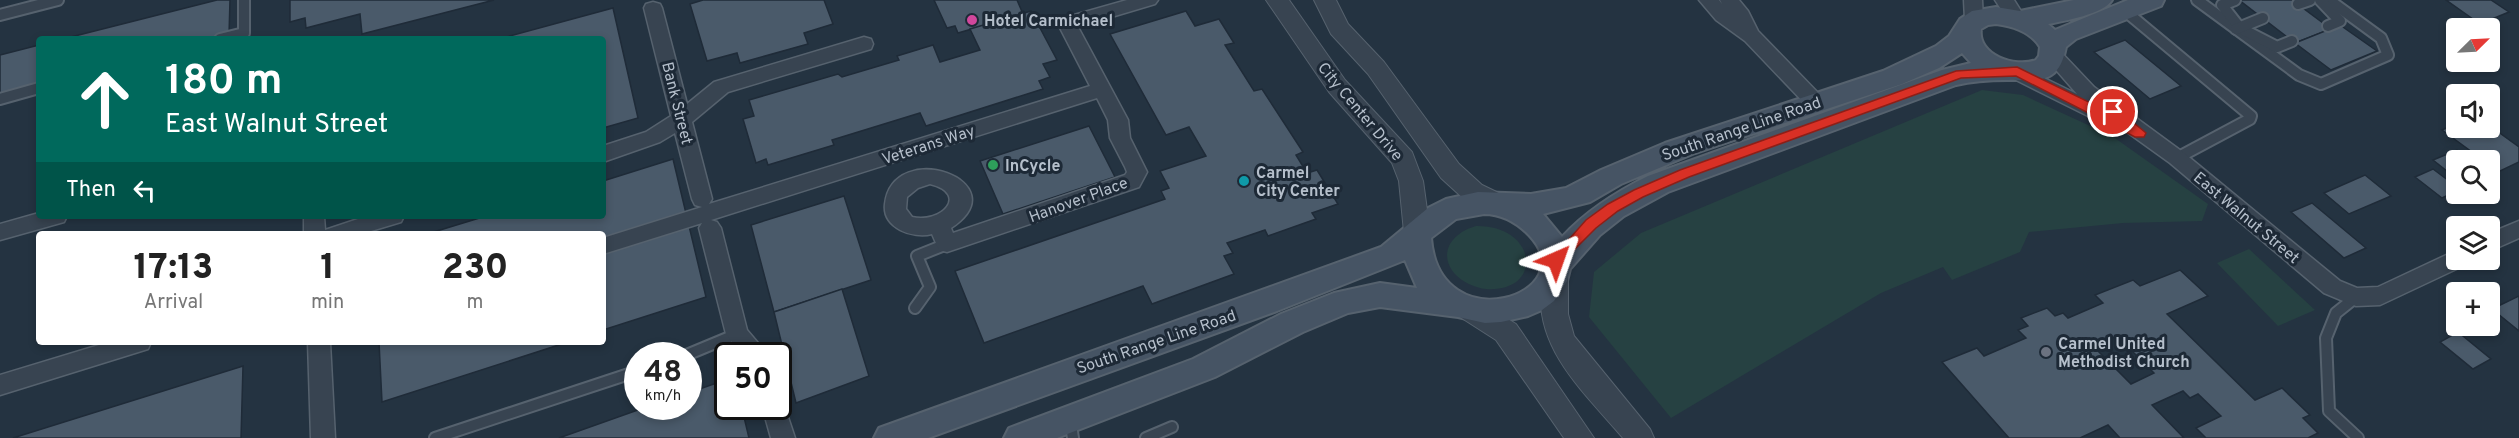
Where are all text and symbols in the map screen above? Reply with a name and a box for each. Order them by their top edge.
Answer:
place label: Hotel Carmichael [984,12,1113,32]
marker: Hotel Carmichael [965,13,979,27]
north arrow [2446,18,2500,72]
map controls [2446,18,2500,336]
text: 180 m [165,56,282,109]
street label: City Center Drive [1312,59,1407,166]
icon: ahead [66,60,144,138]
street label: Bank Street [656,60,696,147]
button: sound [2446,84,2500,138]
pin [2087,86,2138,137]
street label: South Range Line Road [1659,93,1824,167]
icon: arrive [2096,95,2129,128]
text: East Walnut Street [165,108,388,142]
street label: Veterans Way [880,121,978,170]
button: search [2446,150,2500,204]
place label: InCycle [1005,157,1060,177]
marker: InCycle [986,158,1000,172]
place label: Carmel City Center [1256,164,1340,202]
street label: East Walnut Street [2189,168,2303,269]
icon: left [128,174,161,207]
street label: Hanover Place [1026,174,1131,228]
marker: Carmel City Center [1237,174,1251,188]
text: Then [66,177,116,204]
button: layers [2446,216,2500,270]
position arrow [1524,228,1588,292]
text: 17:13 [133,246,213,292]
text: 1 [320,246,335,292]
text: 230 [442,246,508,292]
button: + [2446,282,2500,336]
text: Arrival [144,290,203,316]
text: min [311,290,344,316]
text: m [467,290,484,316]
street label: South Range Line Road [1074,306,1239,380]
place label: Carmel United Methodist Church [2058,335,2190,373]
speed limit sign: 50 [714,342,792,420]
marker: Carmel United Methodist Church [2039,345,2053,359]
text: 48 [644,355,682,392]
text: km/h [645,387,681,406]

